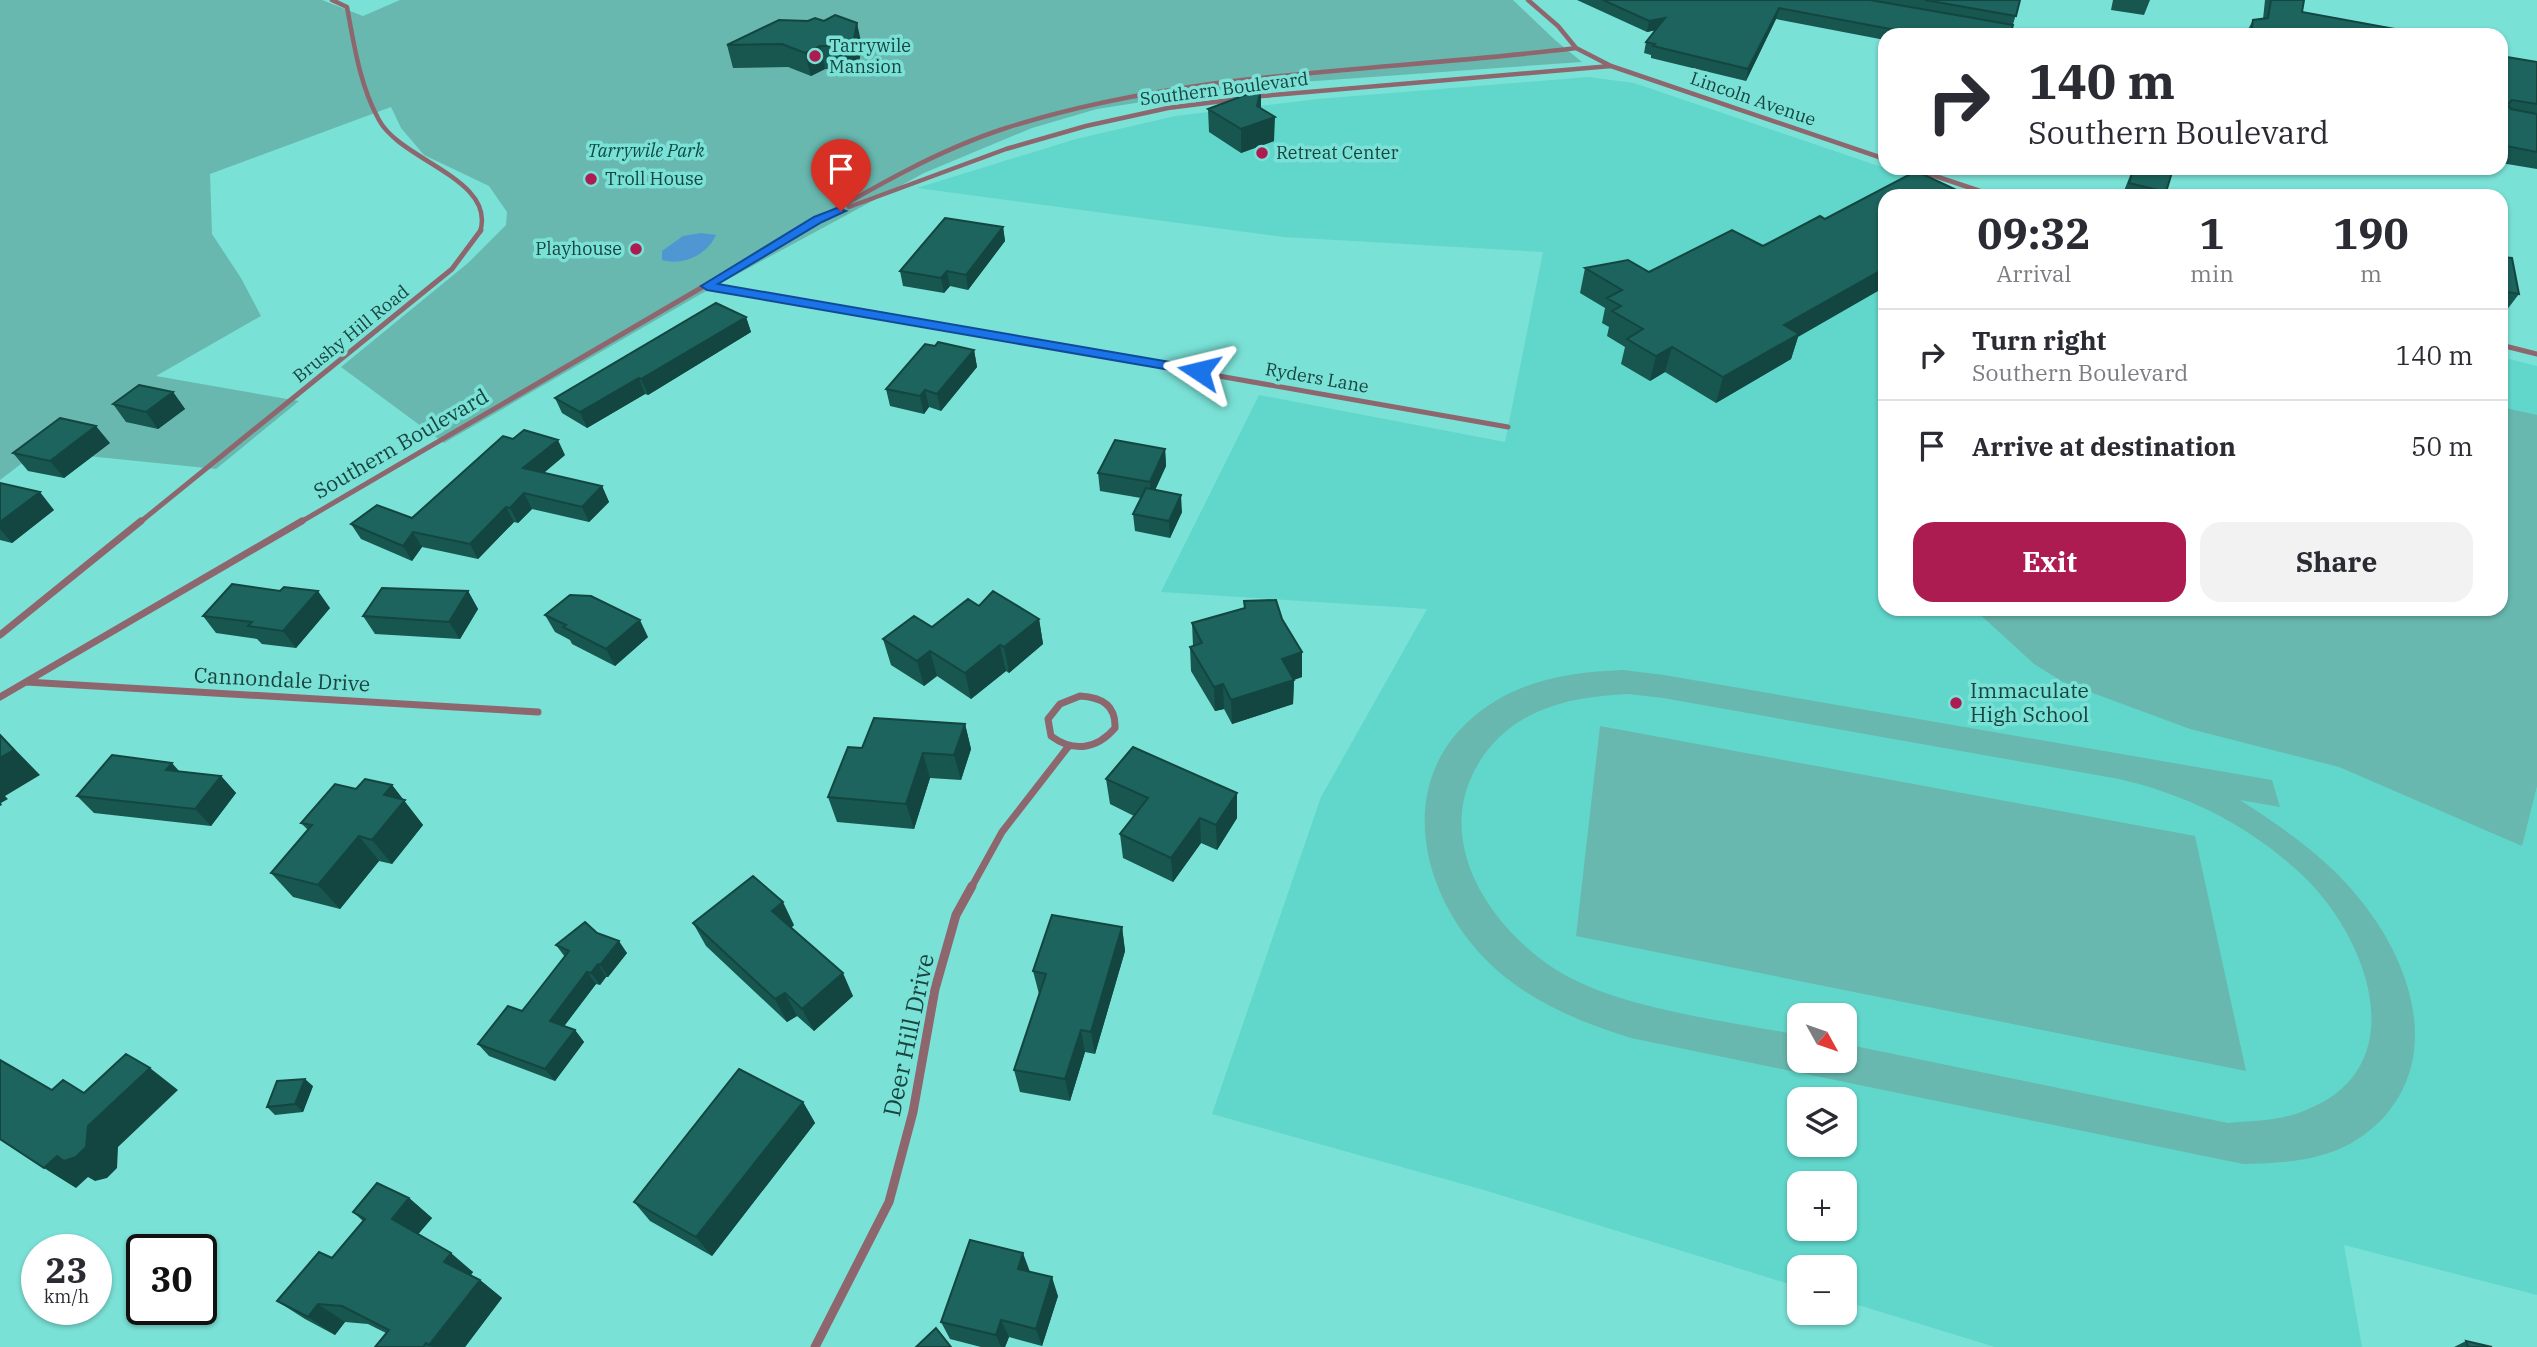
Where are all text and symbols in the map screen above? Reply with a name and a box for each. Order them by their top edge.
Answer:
place label: Tarrywile Mansion [829,34,911,78]
marker: Tarrywile Mansion [807,48,823,64]
text: 140 m [2028,49,2175,112]
icon: right [1913,56,2004,147]
street label: Lincoln Avenue [1687,66,1819,131]
street label: Southern Boulevard [1139,67,1309,110]
text: Southern Boulevard [2028,111,2329,153]
park label: Tarrywile Park [587,139,705,162]
pin [811,139,871,211]
place label: Retreat Center [1276,141,1398,164]
marker: Retreat Center [1254,145,1270,161]
icon: arrive [822,150,860,188]
place label: Troll House [605,167,703,190]
marker: Troll House [583,171,599,187]
text: 09:32 [1977,206,2091,261]
text: 1 [2199,206,2225,261]
text: 190 [2333,206,2409,261]
place label: Playhouse [535,237,622,260]
marker: Playhouse [628,241,644,257]
text: Arrival [1997,258,2071,288]
text: min [2190,258,2234,288]
text: m [2360,258,2382,288]
street label: Brushy Hill Road [288,280,413,388]
text: Turn right [1972,323,2106,357]
position arrow [1162,334,1236,408]
icon: right [1913,336,1951,374]
text: 140 m [2395,338,2473,372]
street label: Ryders Lane [1264,357,1371,398]
text: Southern Boulevard [1972,357,2188,387]
street label: Southern Boulevard [308,382,493,505]
icon: arrive [1913,427,1951,465]
text: Arrive at destination [1972,429,2236,463]
text: 50 m [2411,429,2473,463]
button: Exit [1913,522,2186,602]
button: Share [2200,522,2473,602]
street label: Cannondale Drive [193,660,371,698]
place label: Immaculate High School [1970,676,2089,728]
marker: Immaculate High School [1948,695,1964,711]
street label: Deer Hill Drive [875,950,941,1119]
north arrow [1787,1003,1857,1073]
map controls [1787,1003,1857,1325]
button: layers [1787,1087,1857,1157]
button: + [1787,1171,1857,1241]
speed limit sign: 30 [126,1234,217,1325]
text: 23 [45,1247,88,1293]
button: − [1787,1255,1857,1325]
text: km/h [44,1285,89,1308]

